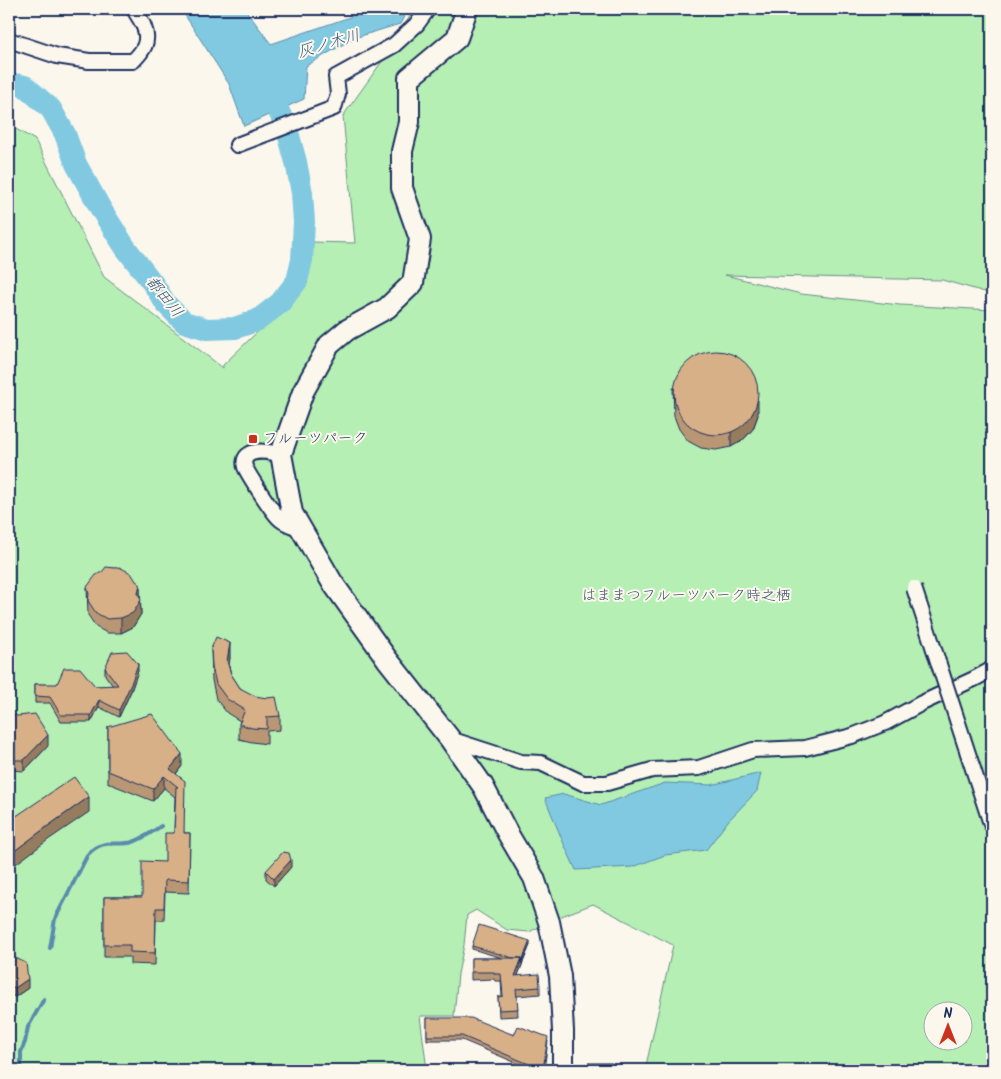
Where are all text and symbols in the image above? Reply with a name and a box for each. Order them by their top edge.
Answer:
water label: 灰ノ木川 [295,23,363,65]
water label: 都田川 [139,270,189,324]
place label: フルーツパーク [263,427,367,451]
marker: フルーツパーク [247,433,259,445]
park label: はままつフルーツパーク時之栖 [581,584,791,608]
north arrow [924,1002,974,1052]
text: N [944,1003,953,1025]

